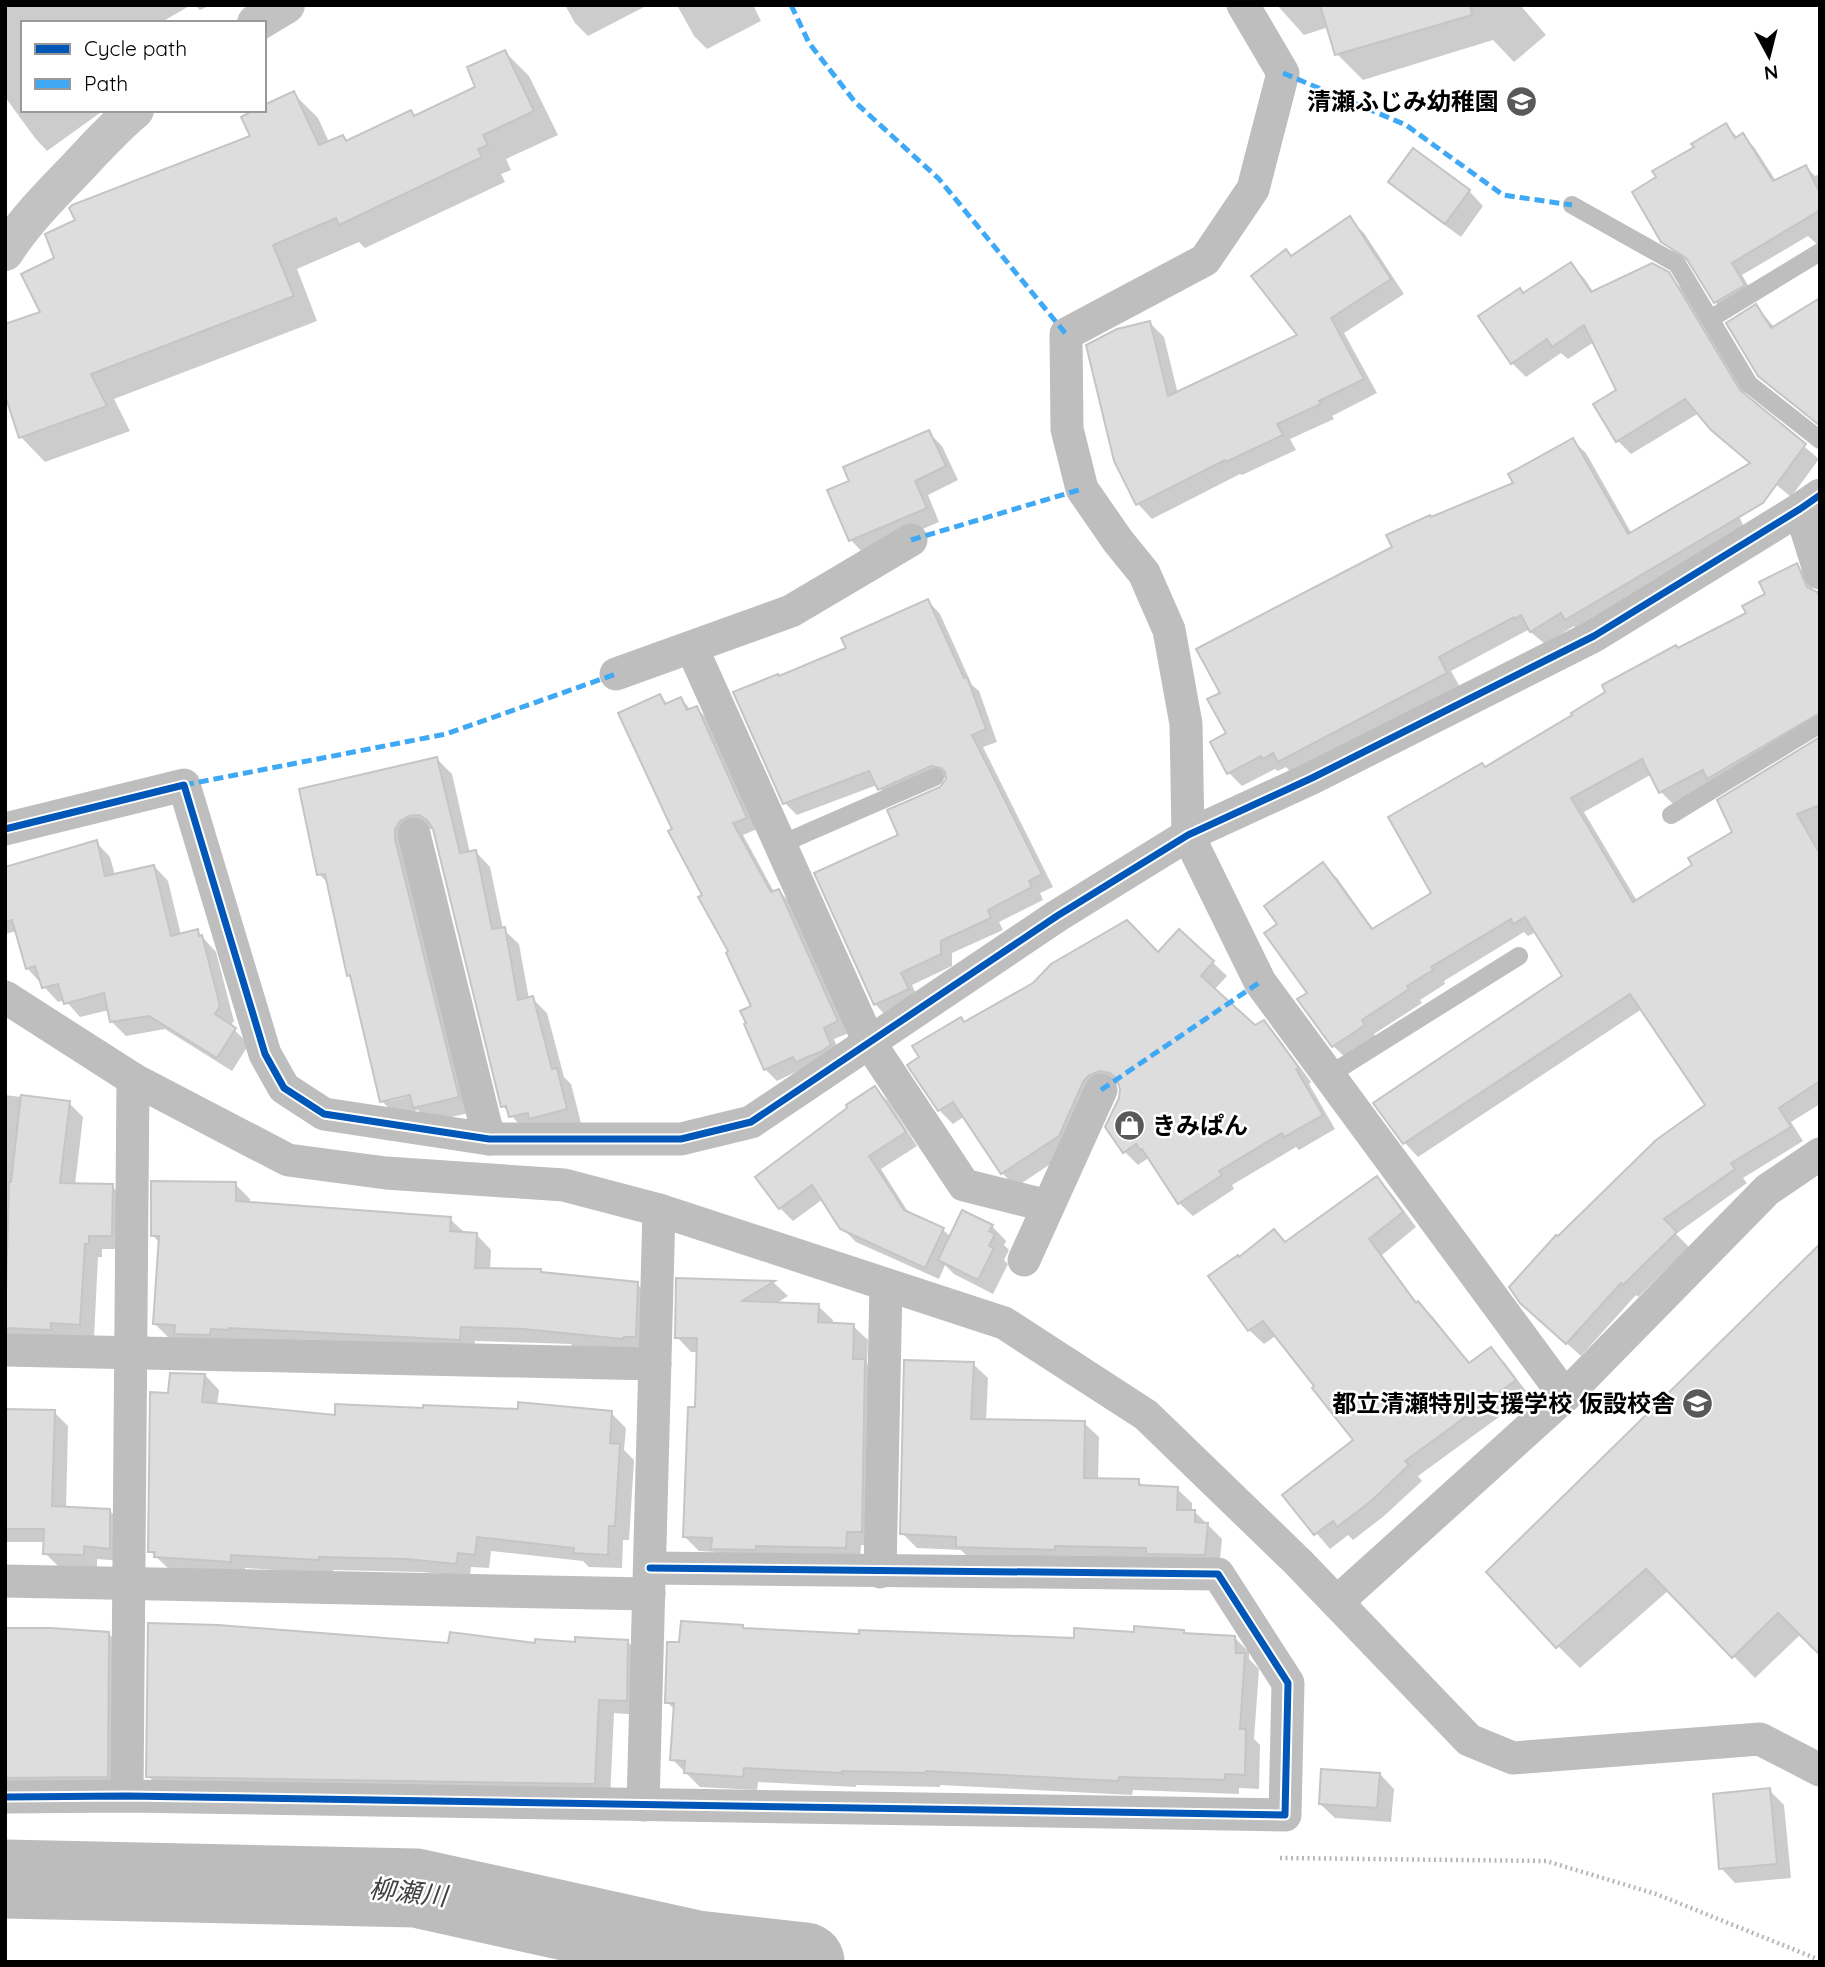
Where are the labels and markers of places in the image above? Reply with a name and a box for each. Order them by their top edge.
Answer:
school or university icon: 清瀬ふじみ幼稚園 [1505,84,1539,118]
place label: 清瀬ふじみ幼稚園 [1307,86,1499,116]
shop icon: きみぱん [1112,1108,1146,1142]
place label: きみぱん [1152,1110,1248,1140]
school or university icon: 都立清瀬特別支援学校 仮設校舎 [1681,1386,1715,1420]
place label: 都立清瀬特別支援学校 仮設校舎 [1332,1388,1675,1418]

